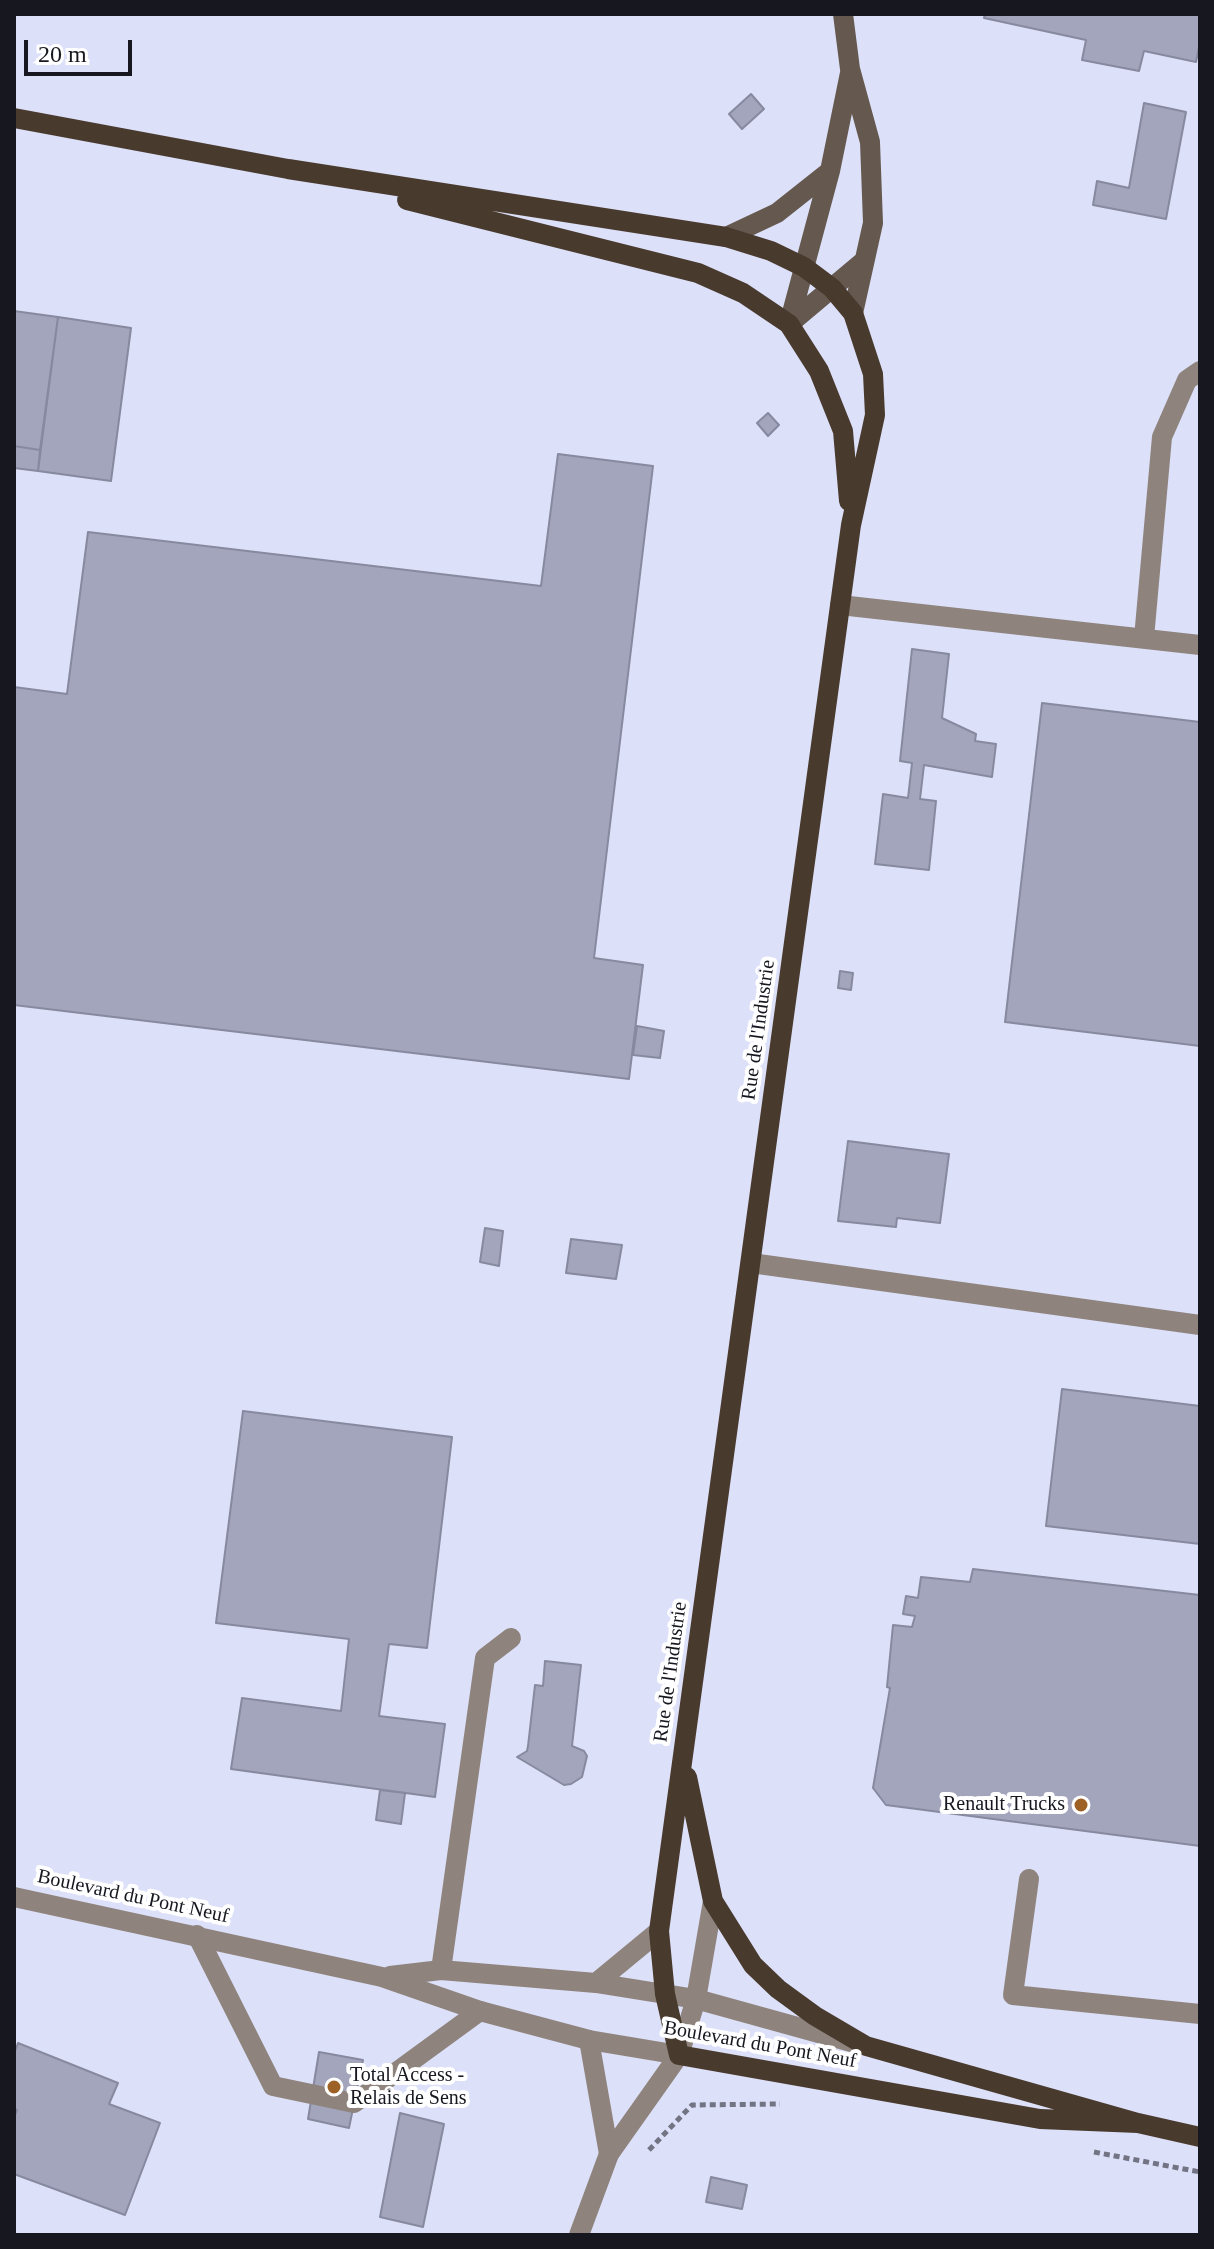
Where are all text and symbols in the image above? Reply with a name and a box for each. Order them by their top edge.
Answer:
scale bar [28,24,136,74]
text: 20 m [38,41,87,67]
street label: Rue de l'Industrie [737,958,781,1102]
street label: Rue de l'Industrie [649,1600,693,1744]
place label: Renault Trucks [943,1793,1065,1817]
marker: Renault Trucks [1072,1796,1090,1814]
street label: Boulevard du Pont Neuf [35,1865,231,1929]
street label: Boulevard du Pont Neuf [662,2016,858,2074]
place label: Total Access - Relais de Sens [350,2064,467,2111]
marker: Total Access - Relais de Sens [325,2078,343,2096]

